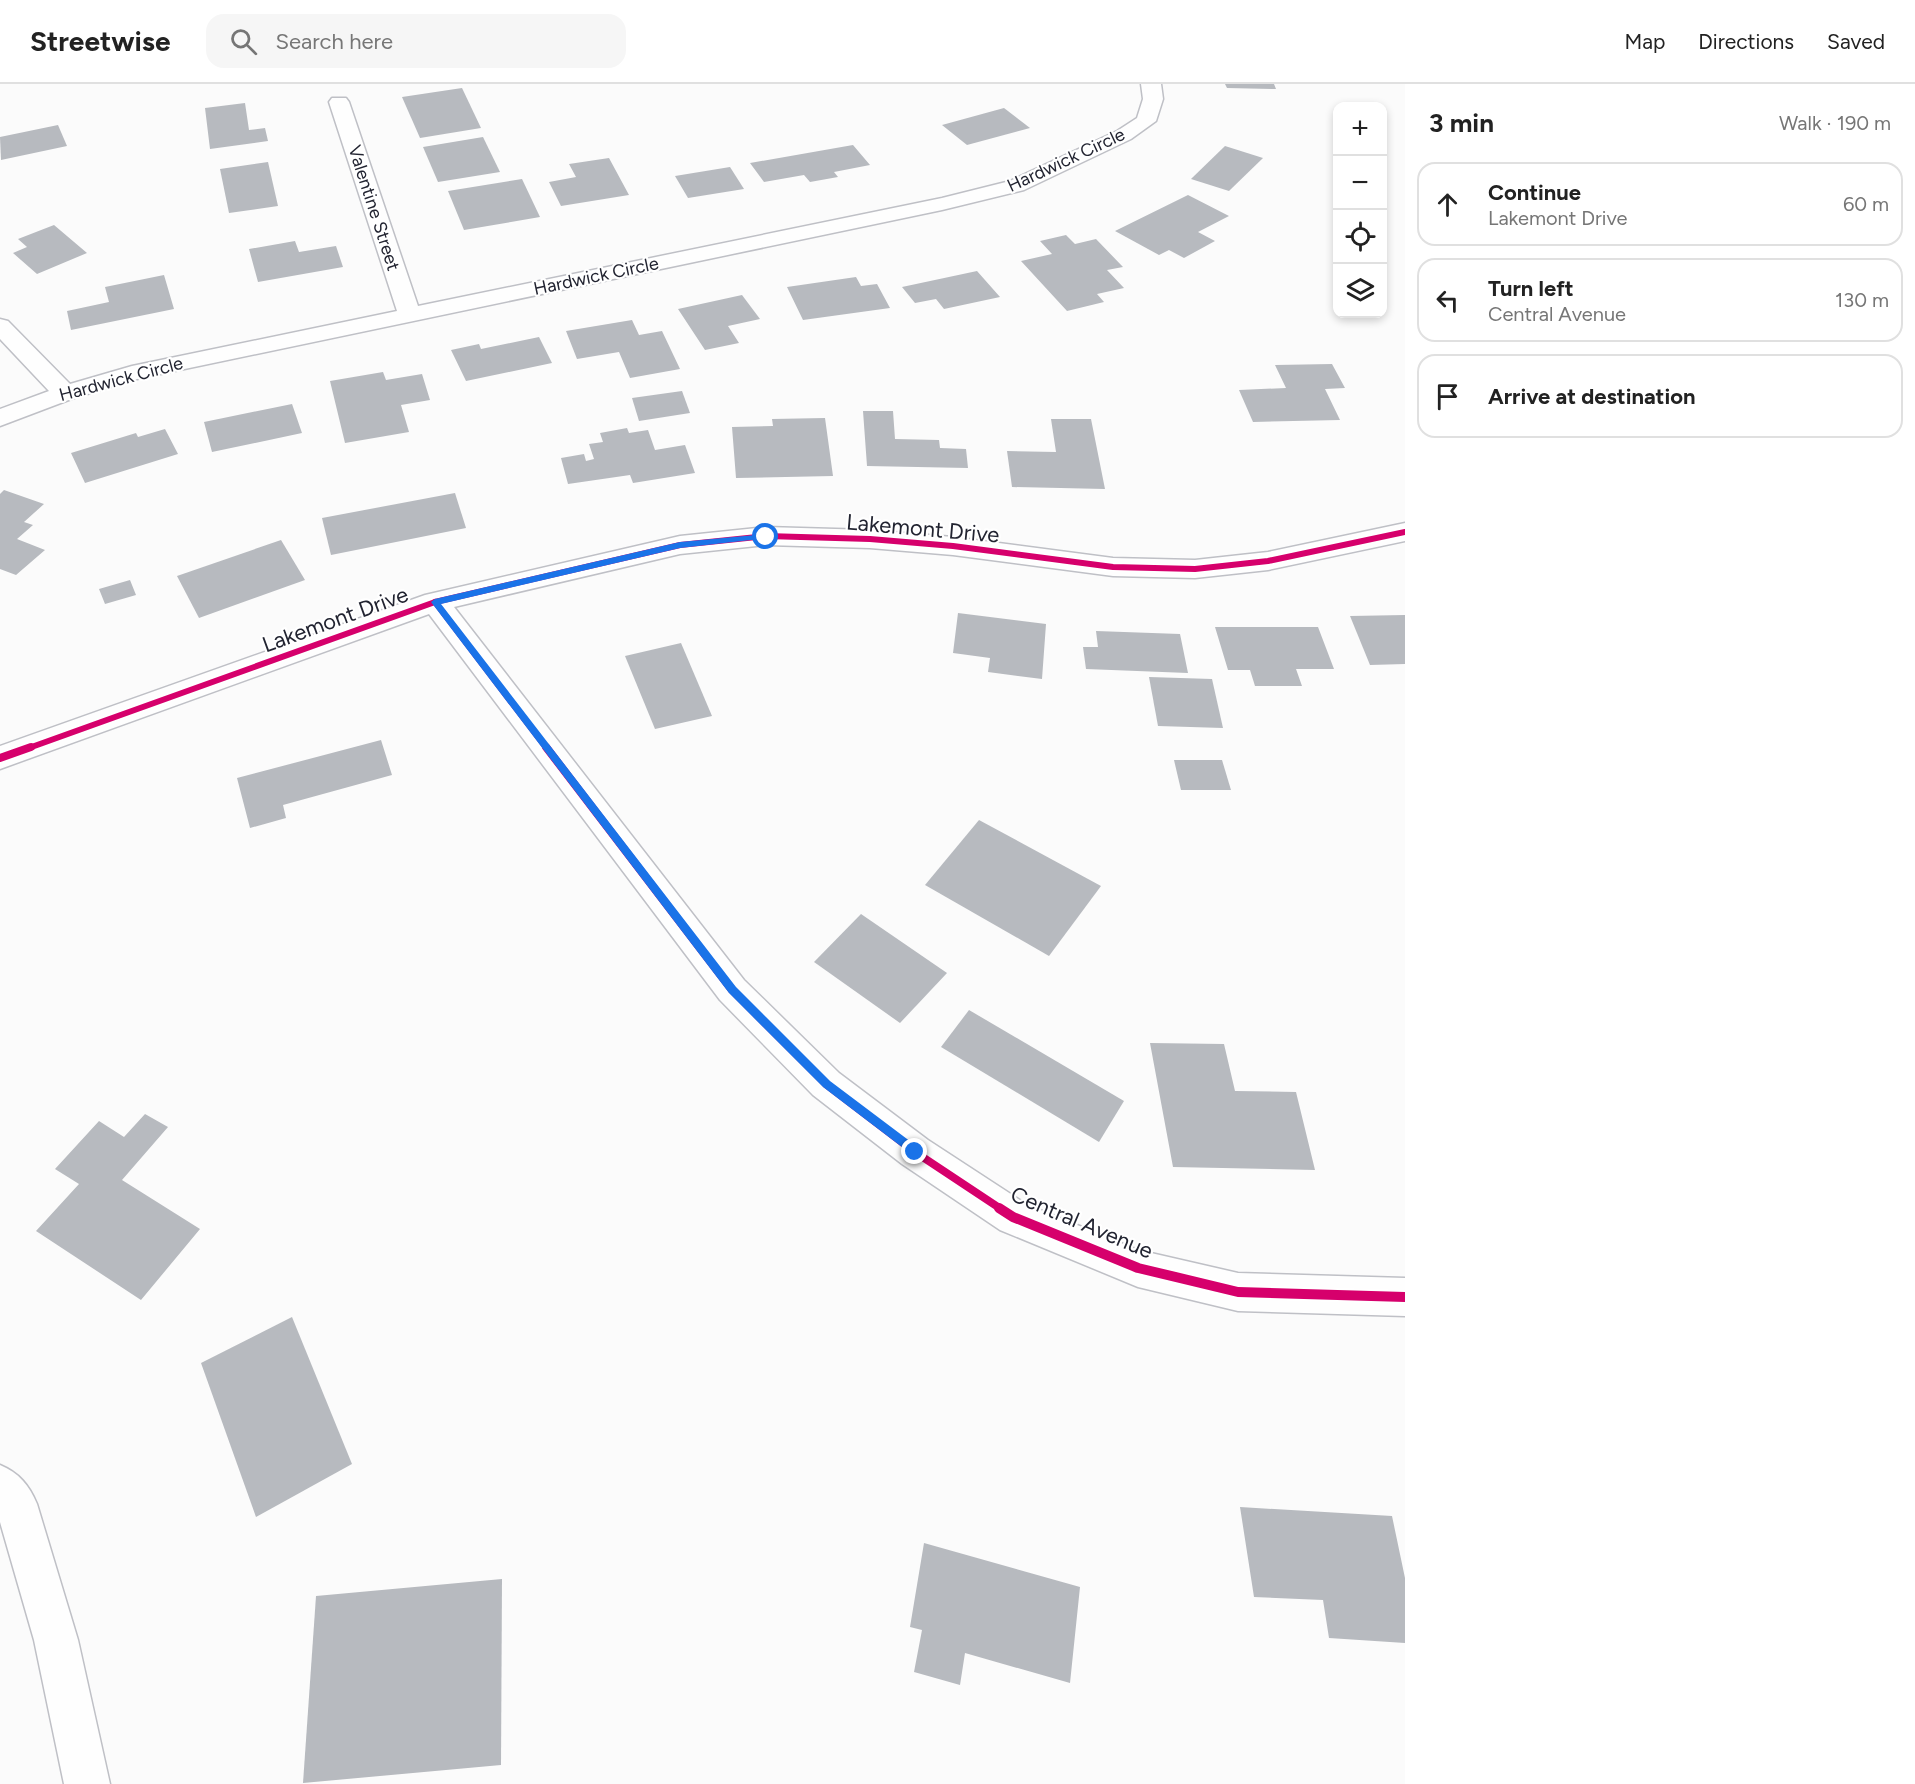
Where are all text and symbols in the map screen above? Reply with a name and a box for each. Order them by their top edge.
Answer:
search box [206,14,626,68]
text: Streetwise [30,24,170,58]
icon: search [227,25,260,58]
text: Search here [275,28,393,55]
text: Map [1624,29,1665,54]
text: Directions [1698,29,1794,54]
text: Saved [1827,29,1885,54]
map controls [1333,102,1387,318]
button: + [1333,102,1387,156]
text: 3 min [1429,107,1494,139]
text: Walk · 190 m [1779,111,1891,135]
street label: Hardwick Circle [1004,123,1128,197]
street label: Valentine Street [343,143,405,274]
button: − [1333,156,1387,210]
text: Continue [1488,179,1581,206]
icon: ahead [1431,188,1464,221]
text: 60 m [1843,192,1889,216]
text: Lakemont Drive [1488,206,1628,230]
button: locate [1333,210,1387,264]
street label: Hardwick Circle [531,252,661,300]
button: layers [1333,264,1387,318]
text: Turn left [1488,275,1574,302]
icon: left [1431,284,1464,317]
text: 130 m [1835,288,1889,312]
text: Central Avenue [1488,302,1626,326]
street label: Hardwick Circle [57,352,185,406]
icon: arrive [1431,380,1464,413]
text: Arrive at destination [1488,383,1696,410]
street label: Lakemont Drive [845,508,1001,549]
route start [752,523,778,549]
street label: Lakemont Drive [258,581,412,658]
route end [901,1138,927,1164]
street label: Central Avenue [1007,1180,1157,1265]

